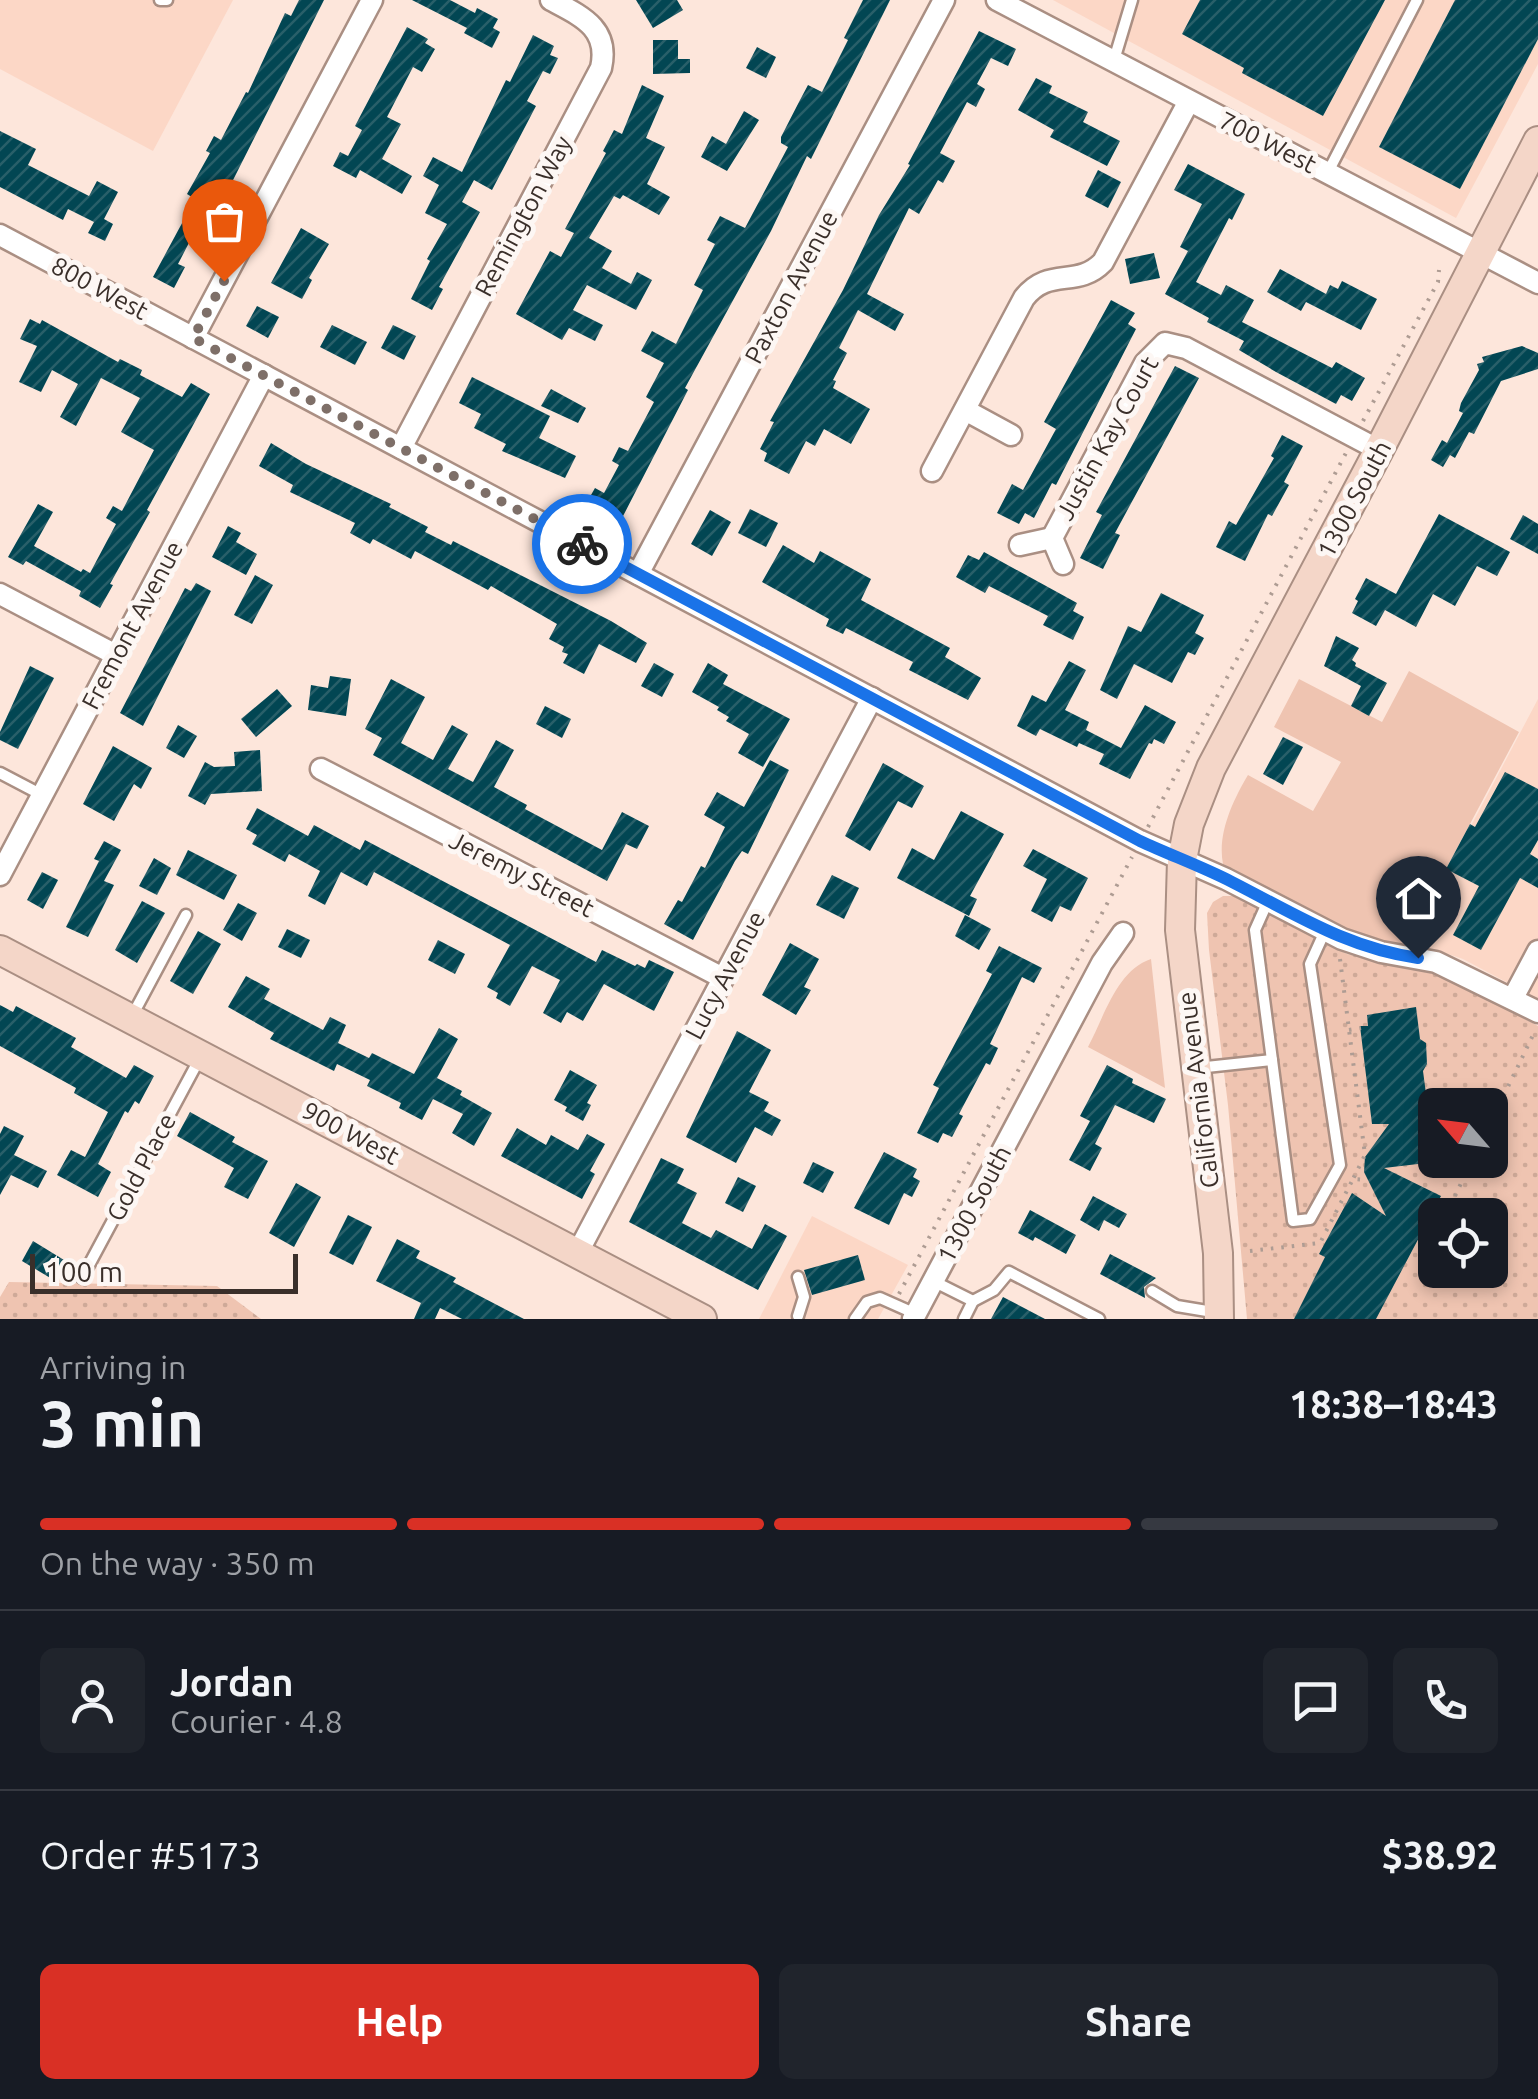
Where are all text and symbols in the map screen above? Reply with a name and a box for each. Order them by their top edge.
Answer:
street label: 700 West [1215,106,1321,178]
street label: Remington Way [469,131,577,301]
pin [182,179,267,282]
icon: bag [197,194,252,249]
street label: Paxton Avenue [739,206,843,368]
street label: 800 West [47,251,153,325]
street label: Justin Kay Court [1050,351,1164,525]
street label: 1300 South [1312,436,1396,562]
courier [532,494,632,594]
icon: bike [555,517,610,572]
street label: Fremont Avenue [76,536,188,714]
street label: Jeremy Street [445,826,599,923]
pin [1376,856,1461,959]
icon: home [1391,871,1446,926]
street label: Lucy Avenue [680,906,770,1044]
street label: California Avenue [1172,990,1224,1190]
north arrow [1418,1088,1508,1178]
map controls [1418,1088,1508,1288]
street label: 900 West [298,1096,404,1170]
street label: Gold Place [101,1108,181,1226]
street label: 1300 South [932,1141,1016,1267]
button: locate [1418,1198,1508,1288]
scale bar [30,1249,298,1294]
text: 100 m [45,1256,123,1287]
text: Arriving in [40,1349,186,1385]
text: 18:38–18:43 [1289,1383,1498,1425]
text: 3 min [40,1386,204,1459]
text: On the way · 350 m [40,1545,315,1581]
button: person [40,1648,145,1753]
button: chat [1263,1648,1368,1753]
button: phone [1393,1648,1498,1753]
text: Jordan [170,1661,294,1703]
text: Courier · 4.8 [170,1703,343,1739]
text: Order #5173 [40,1834,261,1876]
text: $38.92 [1381,1834,1498,1876]
button: Help [40,1964,759,2079]
button: Share [779,1964,1498,2079]

